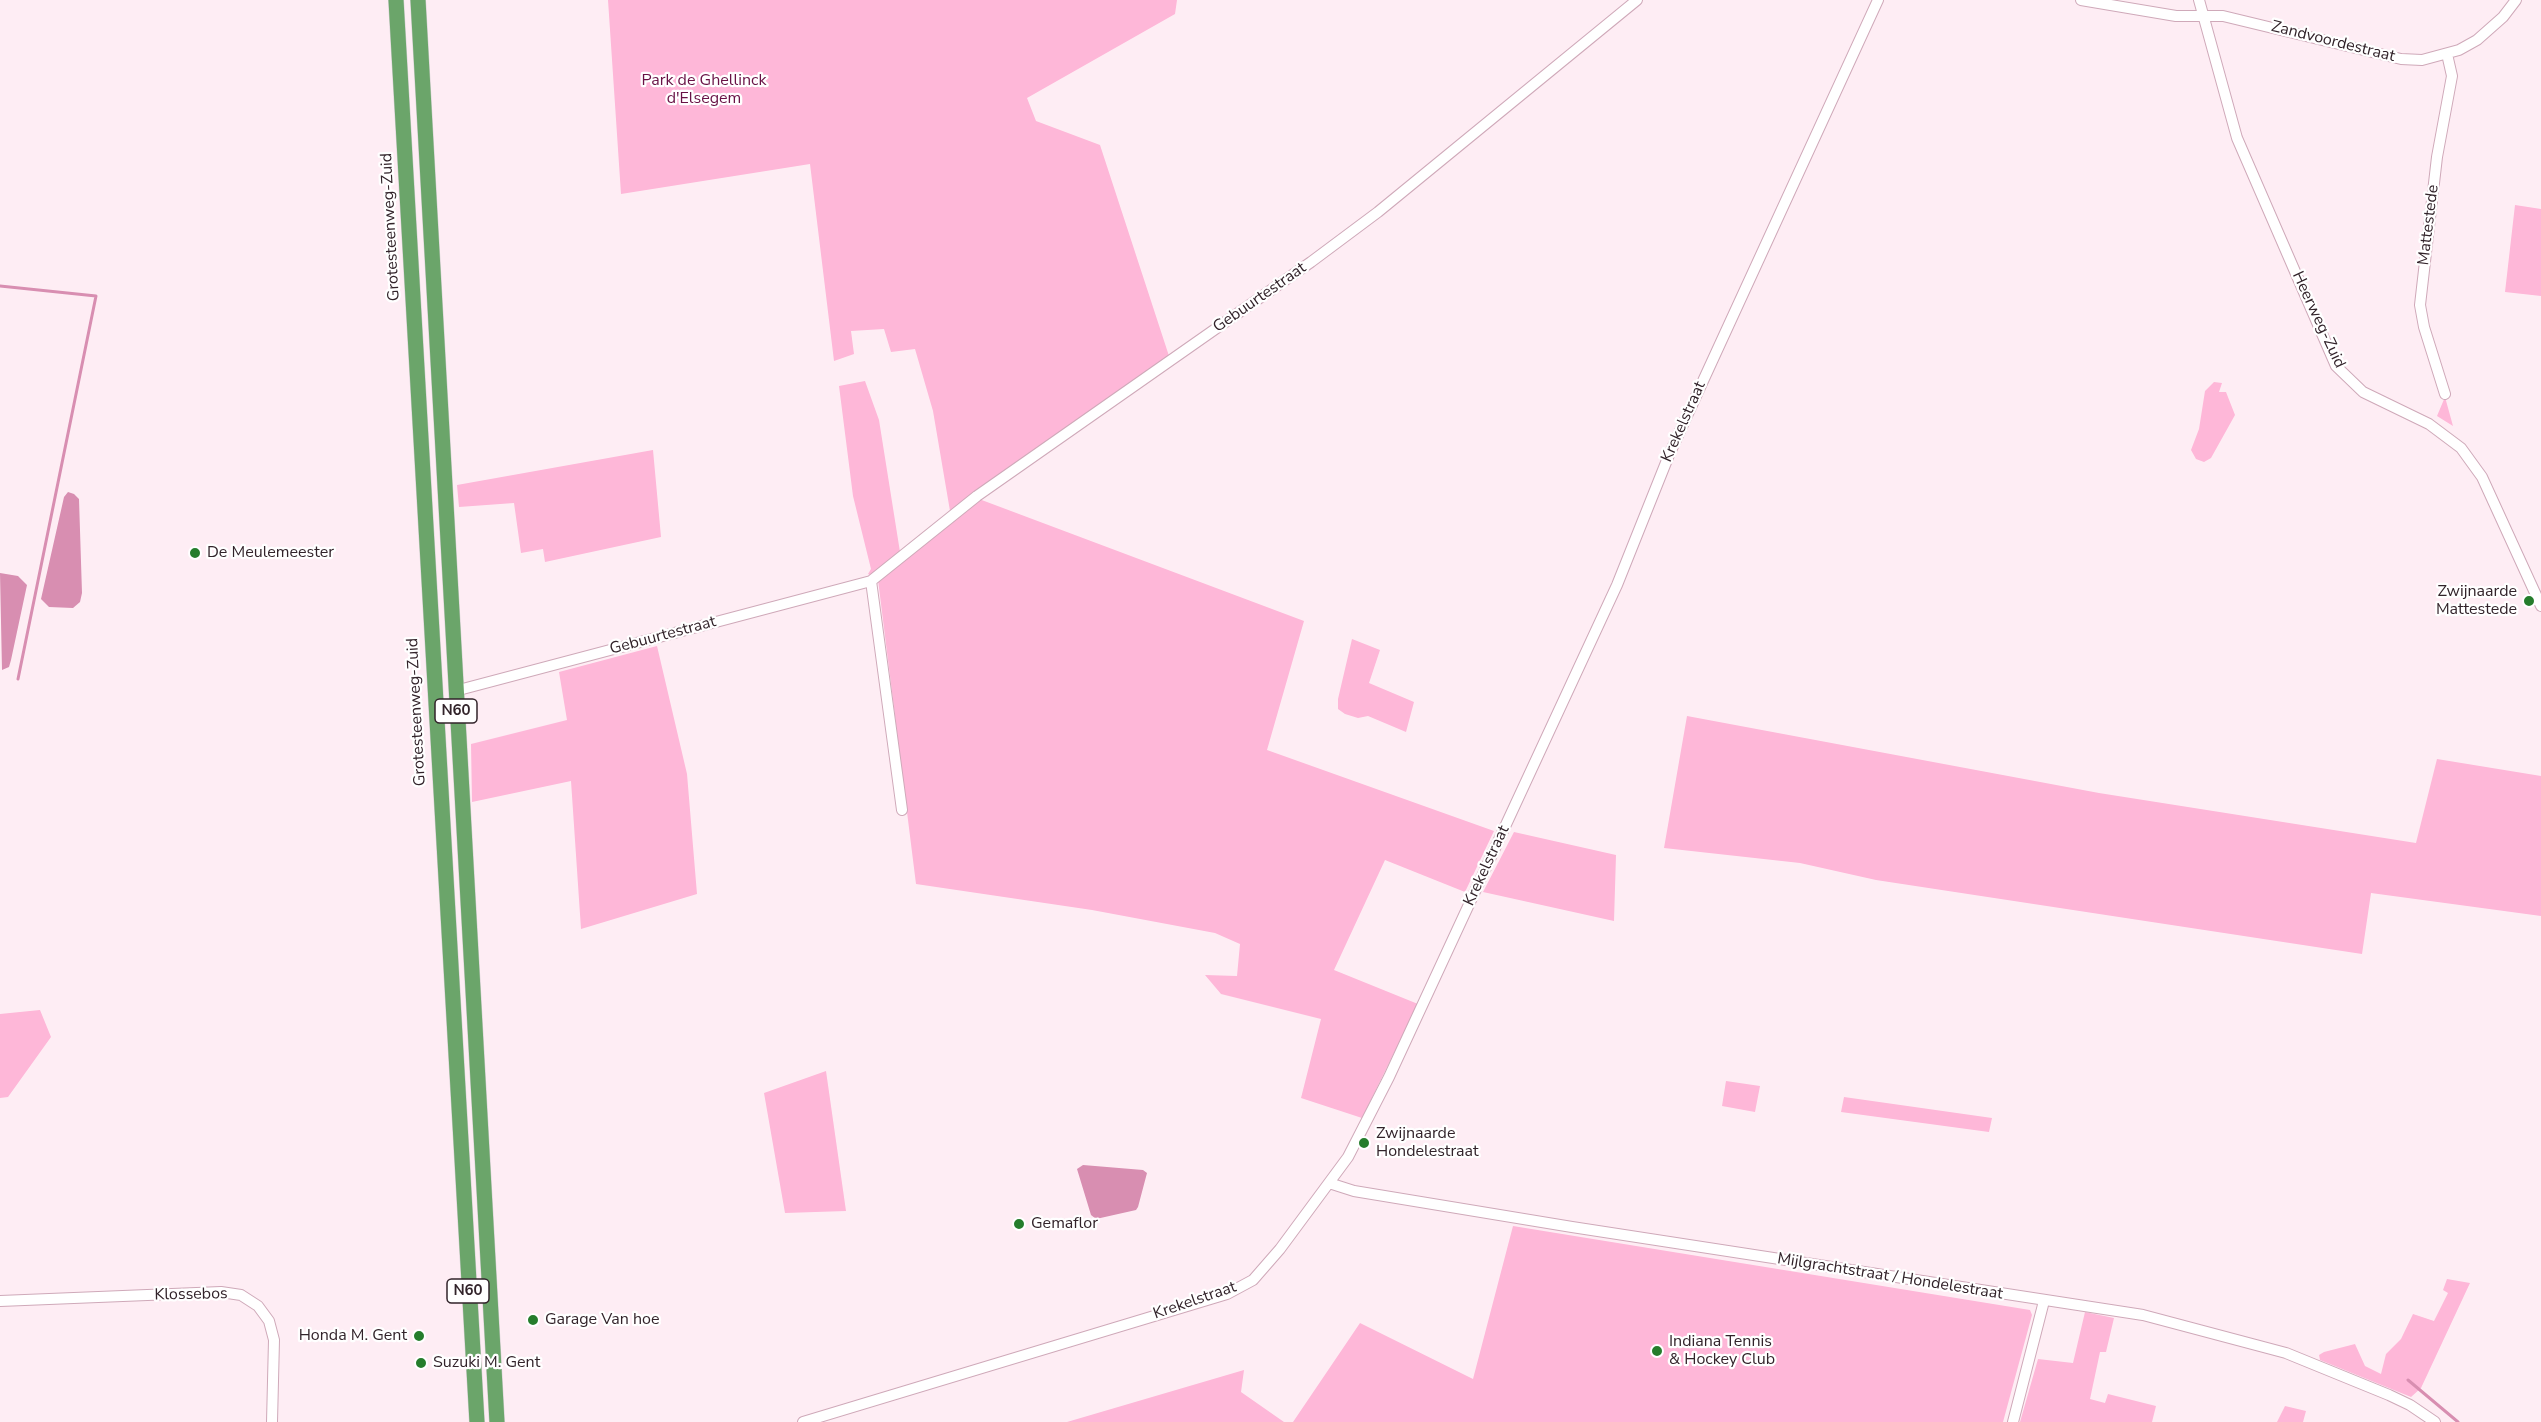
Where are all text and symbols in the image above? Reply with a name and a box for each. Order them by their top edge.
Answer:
street label: Zandvoordestraat [2269,17,2397,67]
park label: Park de Ghellinck d'Elsegem [642,71,766,109]
street label: Grotesteenweg-Zuid [378,152,404,302]
street label: Mattestede [2415,184,2443,266]
street label: Gebuurtestraat [1210,259,1310,337]
street label: Heerweg-Zuid [2287,268,2349,372]
street label: Krekelstraat [1658,379,1710,465]
place label: De Meulemeester [207,543,334,563]
marker: De Meulemeester [188,546,202,560]
place label: Zwijnaarde Mattestede [2436,582,2517,620]
marker: Zwijnaarde Mattestede [2522,594,2536,608]
street label: Gebuurtestraat [608,613,718,659]
street label: Grotesteenweg-Zuid [404,637,430,787]
road number: N60 [435,699,477,723]
street label: Krekelstraat [1460,823,1514,909]
place label: Zwijnaarde Hondelestraat [1376,1124,1479,1162]
marker: Zwijnaarde Hondelestraat [1357,1136,1371,1150]
place label: Gemaflor [1031,1214,1098,1234]
marker: Gemaflor [1012,1217,1026,1231]
street label: Mijlgrachtstraat / Hondelestraat [1776,1250,2004,1304]
street label: Krekelstraat [1151,1278,1239,1324]
road number: N60 [447,1279,489,1303]
street label: Klossebos [154,1285,228,1305]
place label: Garage Van hoe [545,1310,660,1330]
marker: Garage Van hoe [526,1313,540,1327]
place label: Honda M. Gent [299,1326,407,1346]
marker: Honda M. Gent [412,1329,426,1343]
place label: Indiana Tennis & Hockey Club [1669,1332,1775,1370]
marker: Indiana Tennis & Hockey Club [1650,1344,1664,1358]
place label: Suzuki M. Gent [433,1353,540,1373]
marker: Suzuki M. Gent [414,1356,428,1370]

